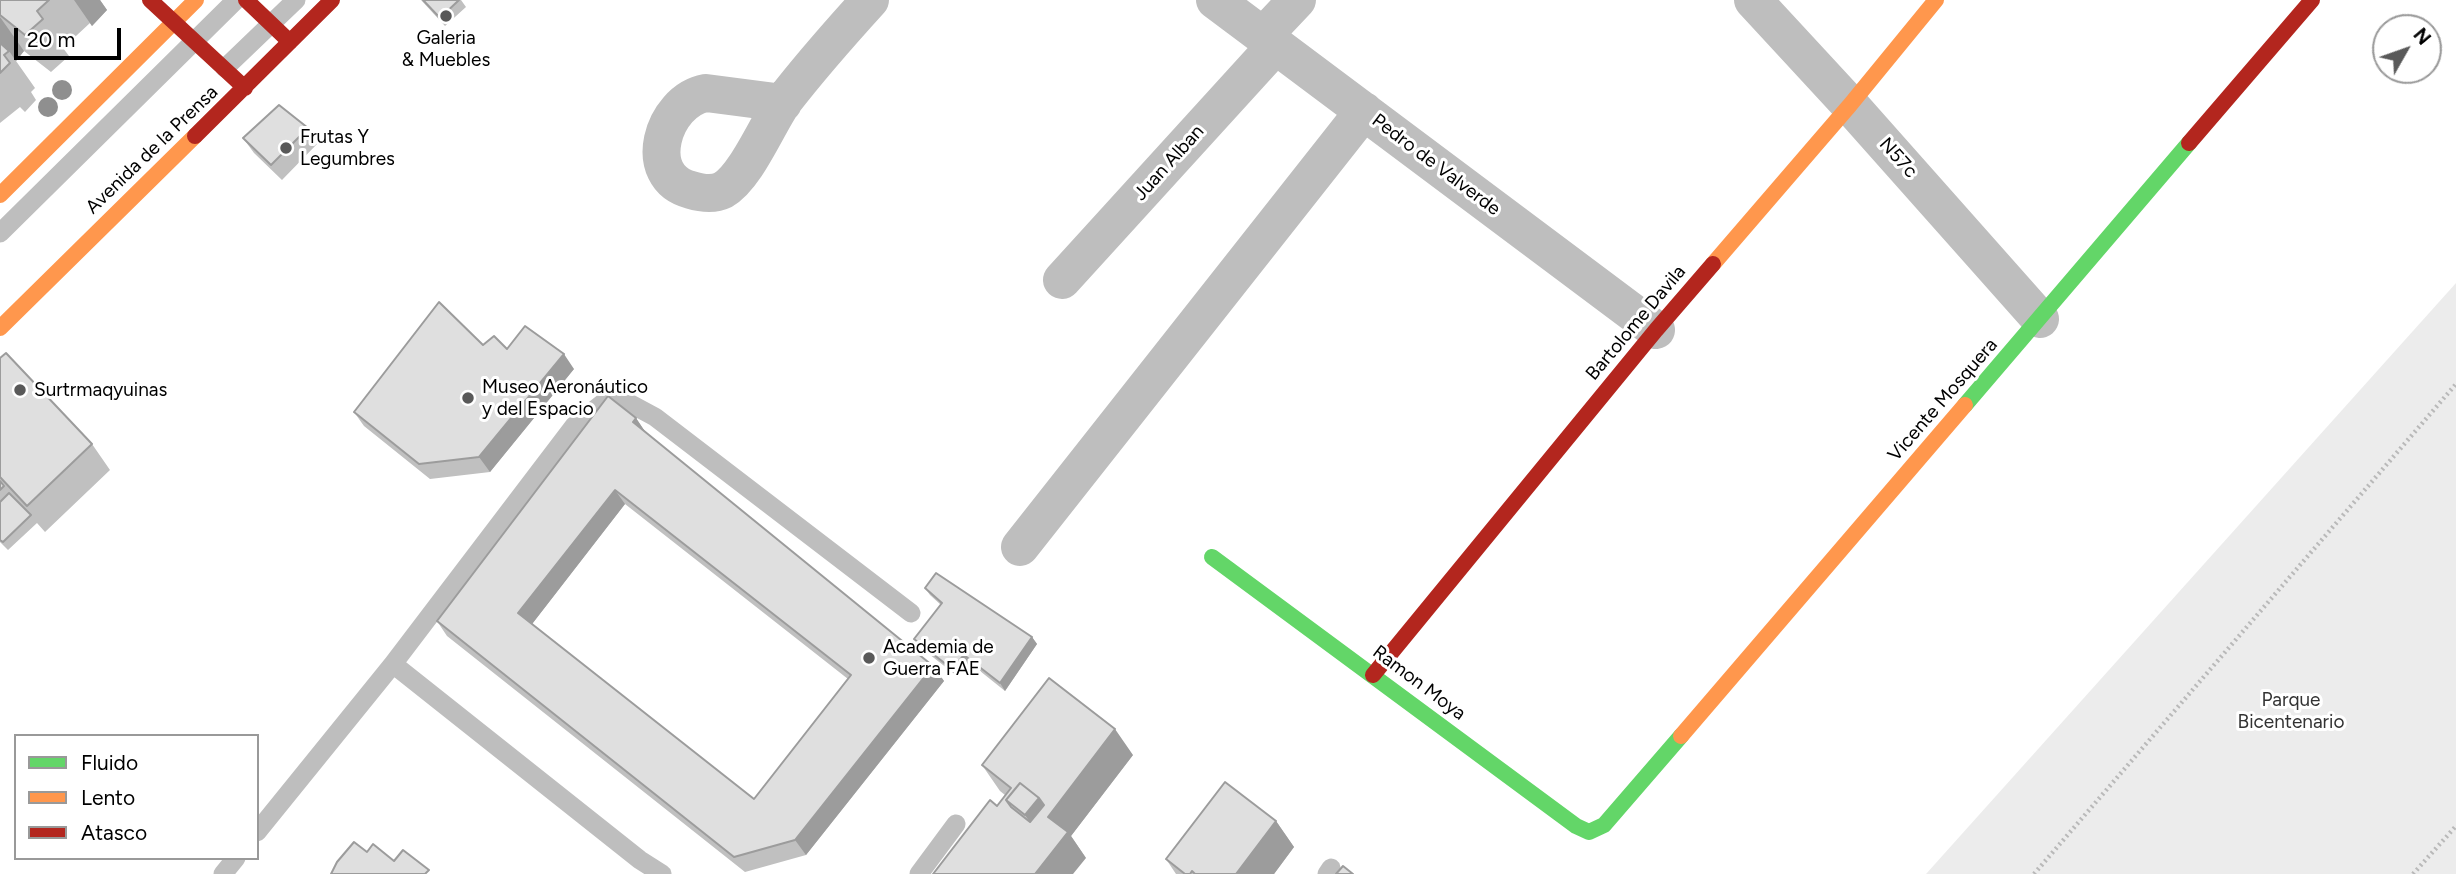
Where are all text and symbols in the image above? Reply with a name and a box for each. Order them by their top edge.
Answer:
marker: Galeria & Muebles [438,8,454,24]
scale bar [18,14,124,58]
north arrow [2372,14,2442,84]
text: N [2408,23,2435,49]
text: 20 m [27,27,75,52]
place label: Galeria & Muebles [402,27,490,71]
street label: Avenida de la Prensa [81,81,223,219]
street label: Pedro de Valverde [1367,109,1505,221]
street label: Juan Alban [1129,121,1209,205]
place label: Frutas Y Legumbres [300,126,395,170]
street label: N57c [1874,133,1922,183]
marker: Frutas Y Legumbres [278,140,294,156]
street label: Bartolome Davila [1581,261,1691,385]
street label: Vicente Mosquera [1884,334,2002,466]
place label: Museo Aeronáutico y del Espacio [482,376,648,420]
place label: Surtrmaqyuinas [34,379,167,401]
marker: Surtrmaqyuinas [12,382,28,398]
marker: Museo Aeronáutico y del Espacio [460,390,476,406]
place label: Academia de Guerra FAE [883,636,994,680]
street label: Ramon Moya [1368,641,1470,725]
marker: Academia de Guerra FAE [861,650,877,666]
park label: Parque Bicentenario [2238,689,2344,733]
legend [14,734,259,860]
text: Fluido [81,750,138,775]
text: Lento [81,785,135,810]
text: Atasco [81,820,147,845]

